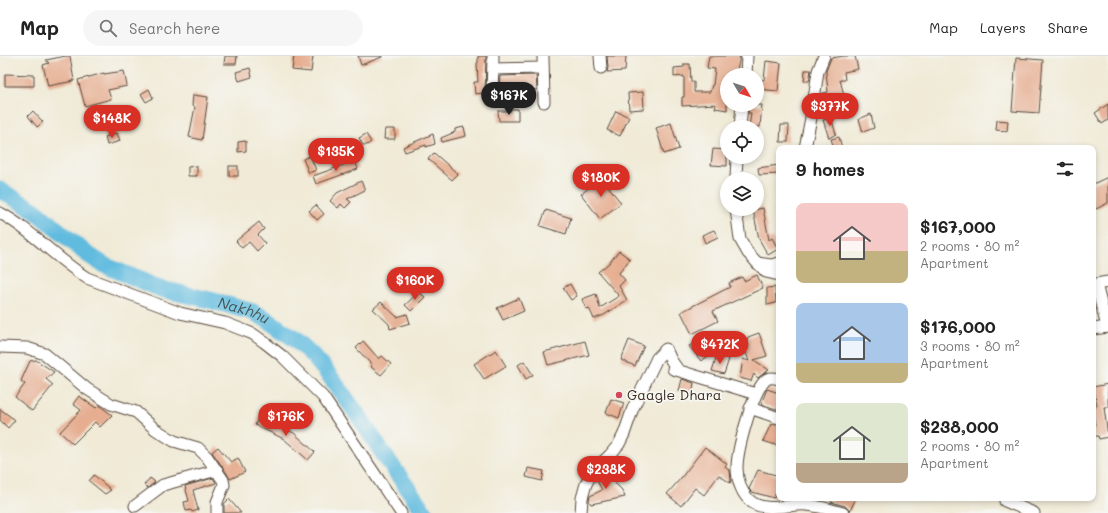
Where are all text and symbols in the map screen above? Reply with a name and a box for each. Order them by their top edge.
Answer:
search box [83,10,363,46]
text: Map [20,15,59,40]
icon: search [97,17,119,39]
text: Search here [129,18,220,38]
text: Map [929,18,958,37]
text: Layers [980,18,1026,37]
text: Share [1048,18,1088,37]
north arrow [720,68,764,112]
map controls [720,68,764,216]
pin: $167K [481,82,537,116]
text: $167K [490,86,528,103]
pin: $377K [802,93,858,127]
text: $377K [811,97,849,114]
pin: $148K [84,105,140,139]
text: $148K [93,109,131,126]
button: locate [720,120,764,164]
pin: $135K [308,138,364,172]
text: $135K [317,142,355,159]
text: 9 homes [796,158,865,180]
icon: filters [1054,158,1076,180]
pin: $180K [573,164,629,198]
text: $180K [582,168,620,185]
button: layers [720,172,764,216]
text: $167,000 [920,215,996,237]
icon: home [828,219,876,267]
text: 2 rooms · 80 m² [920,237,1019,254]
text: Apartment [920,254,989,271]
pin: $160K [387,267,443,301]
text: $160K [396,271,434,288]
water label: Nakhhu [216,292,274,328]
text: $176,000 [920,315,996,337]
icon: home [828,319,876,367]
pin: $472K [692,331,748,365]
text: $472K [700,335,740,352]
text: 3 rooms · 80 m² [920,337,1020,354]
text: Apartment [920,354,989,371]
place label: Gaagle Dhara [627,385,722,404]
marker: Gaagle Dhara [614,390,624,400]
pin: $176K [258,403,314,437]
text: $176K [267,407,305,424]
text: $238,000 [920,415,999,437]
icon: home [828,419,876,467]
text: 2 rooms · 80 m² [920,437,1019,454]
text: Apartment [920,454,989,471]
pin: $238K [578,456,634,490]
text: $238K [586,460,626,477]

